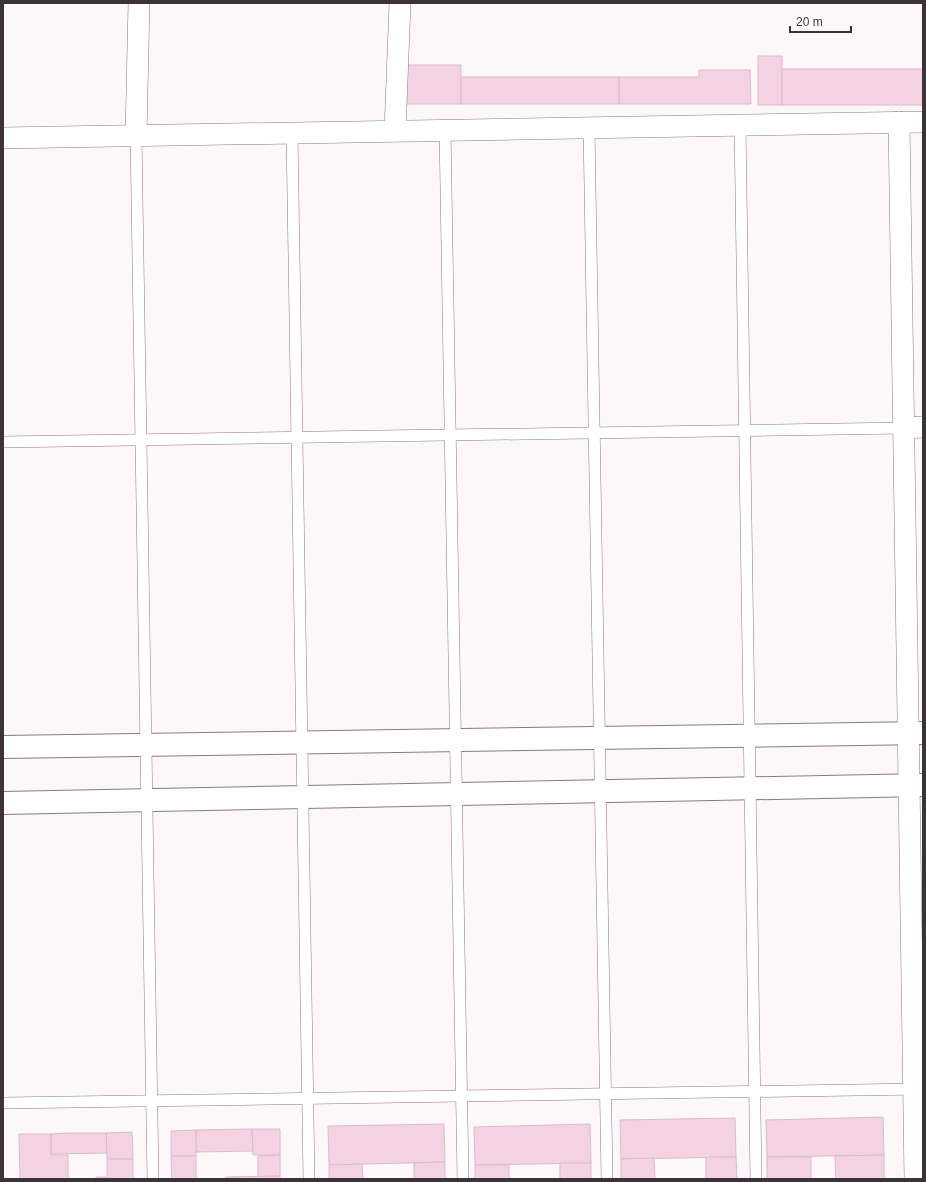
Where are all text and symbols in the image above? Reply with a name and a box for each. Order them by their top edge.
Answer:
scale bar [790,8,851,34]
text: 20 m [796,15,823,29]

